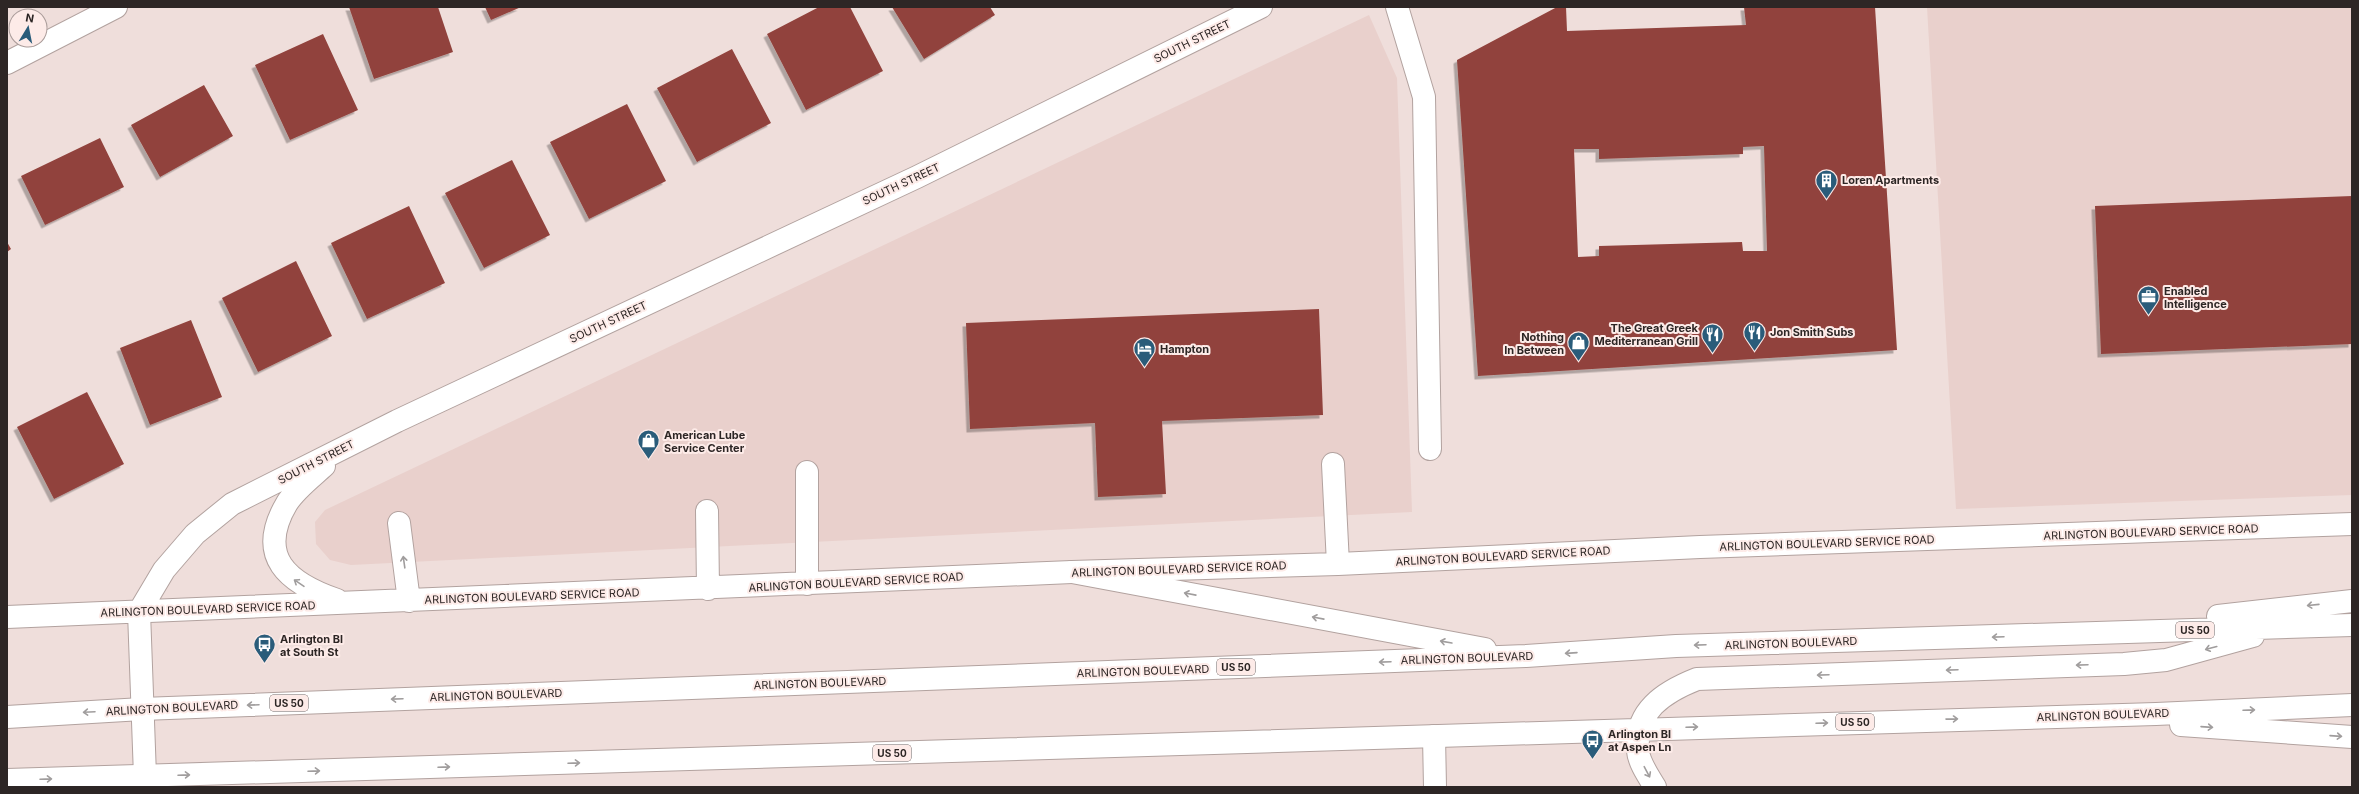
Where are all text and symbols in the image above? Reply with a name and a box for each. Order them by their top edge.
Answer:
north arrow [8,8,48,48]
text: N [24,11,35,26]
street label: SOUTH STREET [1151,16,1233,66]
street label: SOUTH STREET [860,160,942,208]
building icon: Loren Apartments [1814,167,1840,200]
place label: Loren Apartments [1842,173,1939,187]
office icon: Enabled Intelligence [2136,284,2162,317]
place label: Enabled Intelligence [2164,284,2227,311]
street label: SOUTH STREET [567,298,649,346]
restaurant icon: Jon Smith Subs [1742,319,1768,352]
place label: The Great Greek Mediterranean Grill [1594,321,1699,348]
restaurant icon: The Great Greek Mediterranean Grill [1700,321,1726,354]
place label: Jon Smith Subs [1770,325,1854,339]
place label: Nothing In Between [1504,330,1564,357]
shop icon: Nothing In Between [1566,330,1592,363]
hotel icon: Hampton [1131,336,1157,369]
place label: Hampton [1160,342,1209,356]
shop icon: American Lube Service Center [635,428,661,461]
place label: American Lube Service Center [664,428,746,455]
street label: SOUTH STREET [276,437,356,487]
street label: ARLINGTON BOULEVARD SERVICE ROAD [2043,521,2259,543]
street label: ARLINGTON BOULEVARD SERVICE ROAD [1719,532,1935,554]
street label: ARLINGTON BOULEVARD SERVICE ROAD [1395,543,1611,569]
one-way arrow [400,556,408,569]
street label: ARLINGTON BOULEVARD SERVICE ROAD [1071,558,1287,580]
street label: ARLINGTON BOULEVARD SERVICE ROAD [748,569,964,595]
one-way arrow [294,579,305,587]
street label: ARLINGTON BOULEVARD SERVICE ROAD [424,585,640,607]
one-way arrow [1184,590,1197,598]
street label: ARLINGTON BOULEVARD SERVICE ROAD [100,598,316,620]
one-way arrow [2307,601,2320,609]
one-way arrow [1312,614,1325,622]
road number: US 50 [2176,622,2214,638]
bus stop icon: Arlington Bl at South St [251,632,277,665]
place label: Arlington Bl at South St [280,632,343,659]
one-way arrow [1992,633,2005,641]
street label: ARLINGTON BOULEVARD [1724,634,1858,652]
one-way arrow [1440,637,1453,645]
one-way arrow [1694,642,1707,649]
one-way arrow [2204,645,2217,652]
street label: ARLINGTON BOULEVARD [1400,649,1534,667]
one-way arrow [1565,650,1578,657]
one-way arrow [1379,658,1392,665]
road number: US 50 [1217,659,1255,675]
street label: ARLINGTON BOULEVARD [1076,662,1210,680]
one-way arrow [2076,662,2089,669]
one-way arrow [1946,666,1959,674]
one-way arrow [1817,671,1830,678]
street label: ARLINGTON BOULEVARD [753,674,887,692]
street label: ARLINGTON BOULEVARD [429,686,563,704]
road number: US 50 [270,695,308,711]
one-way arrow [391,695,404,703]
street label: ARLINGTON BOULEVARD [105,698,239,718]
one-way arrow [247,701,260,708]
street label: ARLINGTON BOULEVARD [2036,706,2170,724]
one-way arrow [2242,706,2255,714]
one-way arrow [83,708,96,715]
road number: US 50 [1836,714,1874,730]
one-way arrow [1945,716,1958,723]
one-way arrow [1815,719,1828,727]
one-way arrow [2200,723,2213,730]
one-way arrow [1685,724,1698,731]
bus stop icon: Arlington Bl at Aspen Ln [1580,727,1606,760]
place label: Arlington Bl at Aspen Ln [1608,727,1671,754]
one-way arrow [2329,733,2342,740]
road number: US 50 [873,745,911,761]
one-way arrow [567,759,580,766]
one-way arrow [437,763,450,771]
one-way arrow [1643,766,1651,778]
one-way arrow [307,767,320,775]
one-way arrow [177,771,190,779]
one-way arrow [39,775,52,783]

